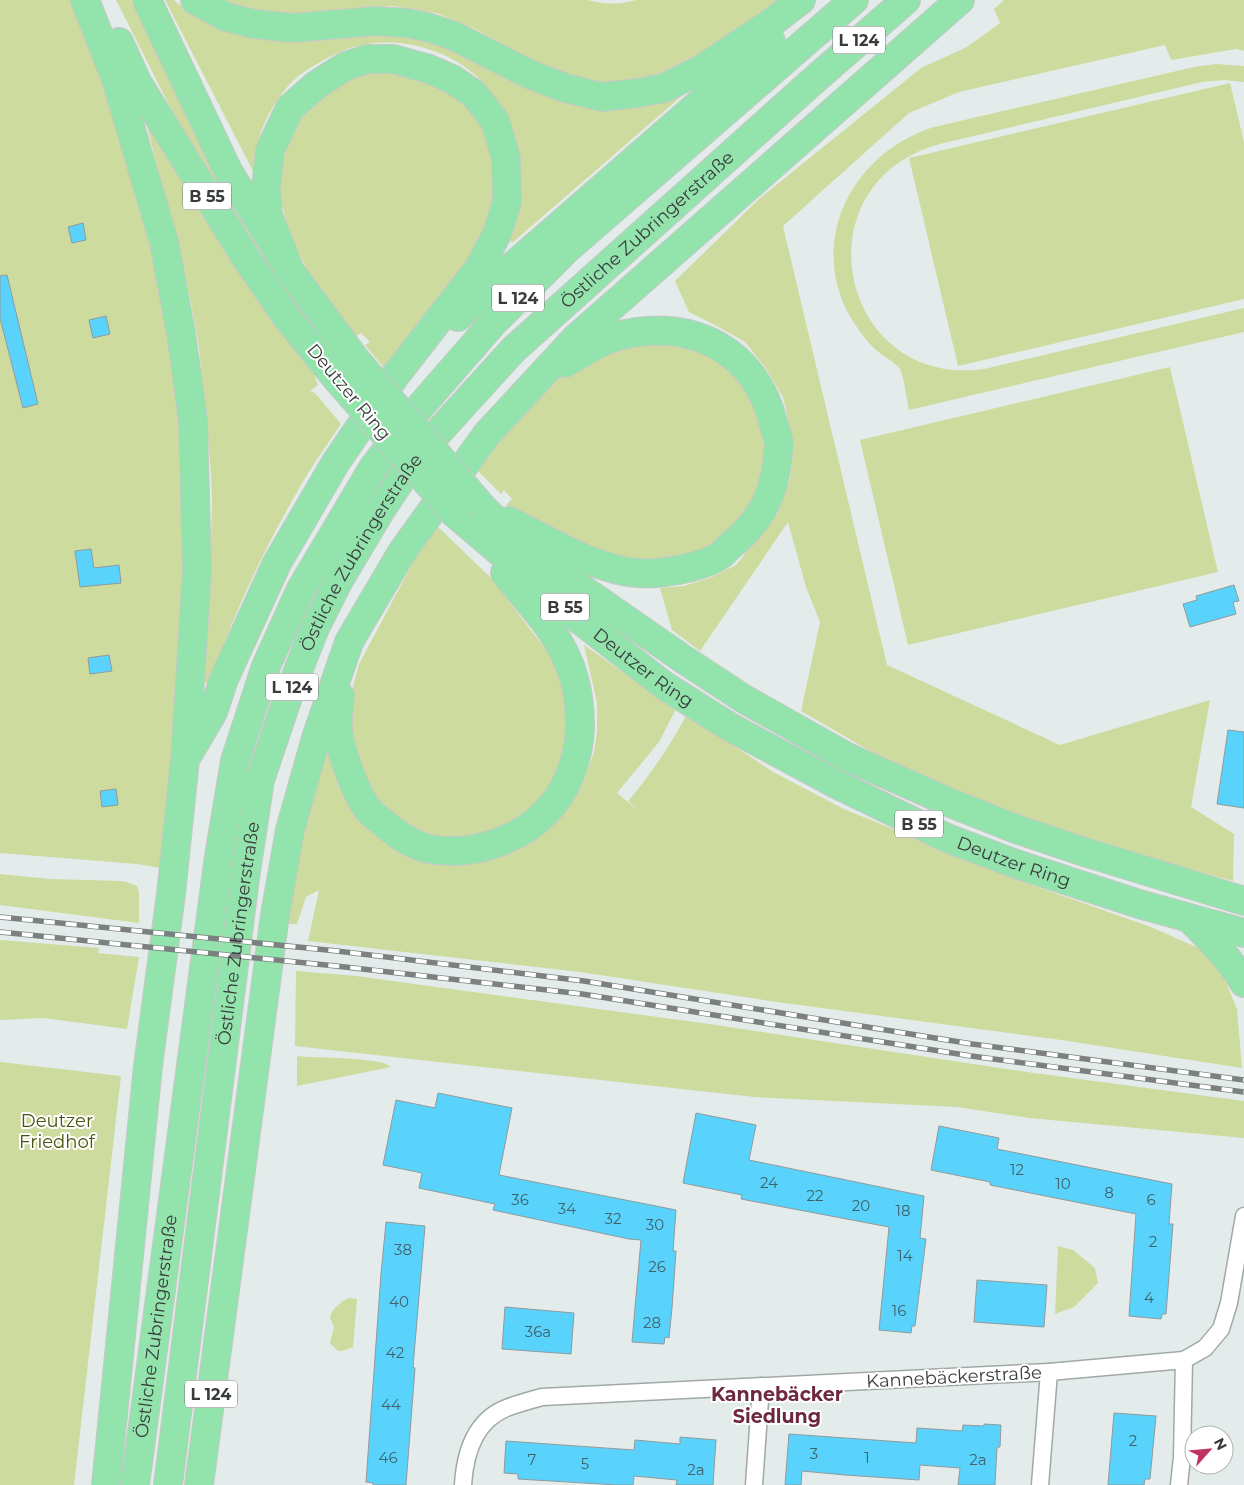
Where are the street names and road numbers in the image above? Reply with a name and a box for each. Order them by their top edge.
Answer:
road number: L 124 [833,26,885,54]
street label: Östliche Zubringerstraße [556,146,738,313]
road number: B 55 [183,182,231,210]
road number: L 124 [492,284,544,312]
street label: Deutzer Ring [302,339,396,445]
street label: Östliche Zubringerstraße [296,449,427,655]
road number: B 55 [541,594,589,620]
street label: Deutzer Ring [589,623,697,712]
road number: L 124 [266,674,318,700]
road number: B 55 [895,811,943,838]
street label: Östliche Zubringerstraße [213,820,264,1047]
street label: Deutzer Ring [954,832,1074,892]
street label: Östliche Zubringerstraße [130,1213,182,1439]
street label: Kannebäckerstraße [866,1361,1042,1393]
road number: L 124 [185,1380,237,1408]

